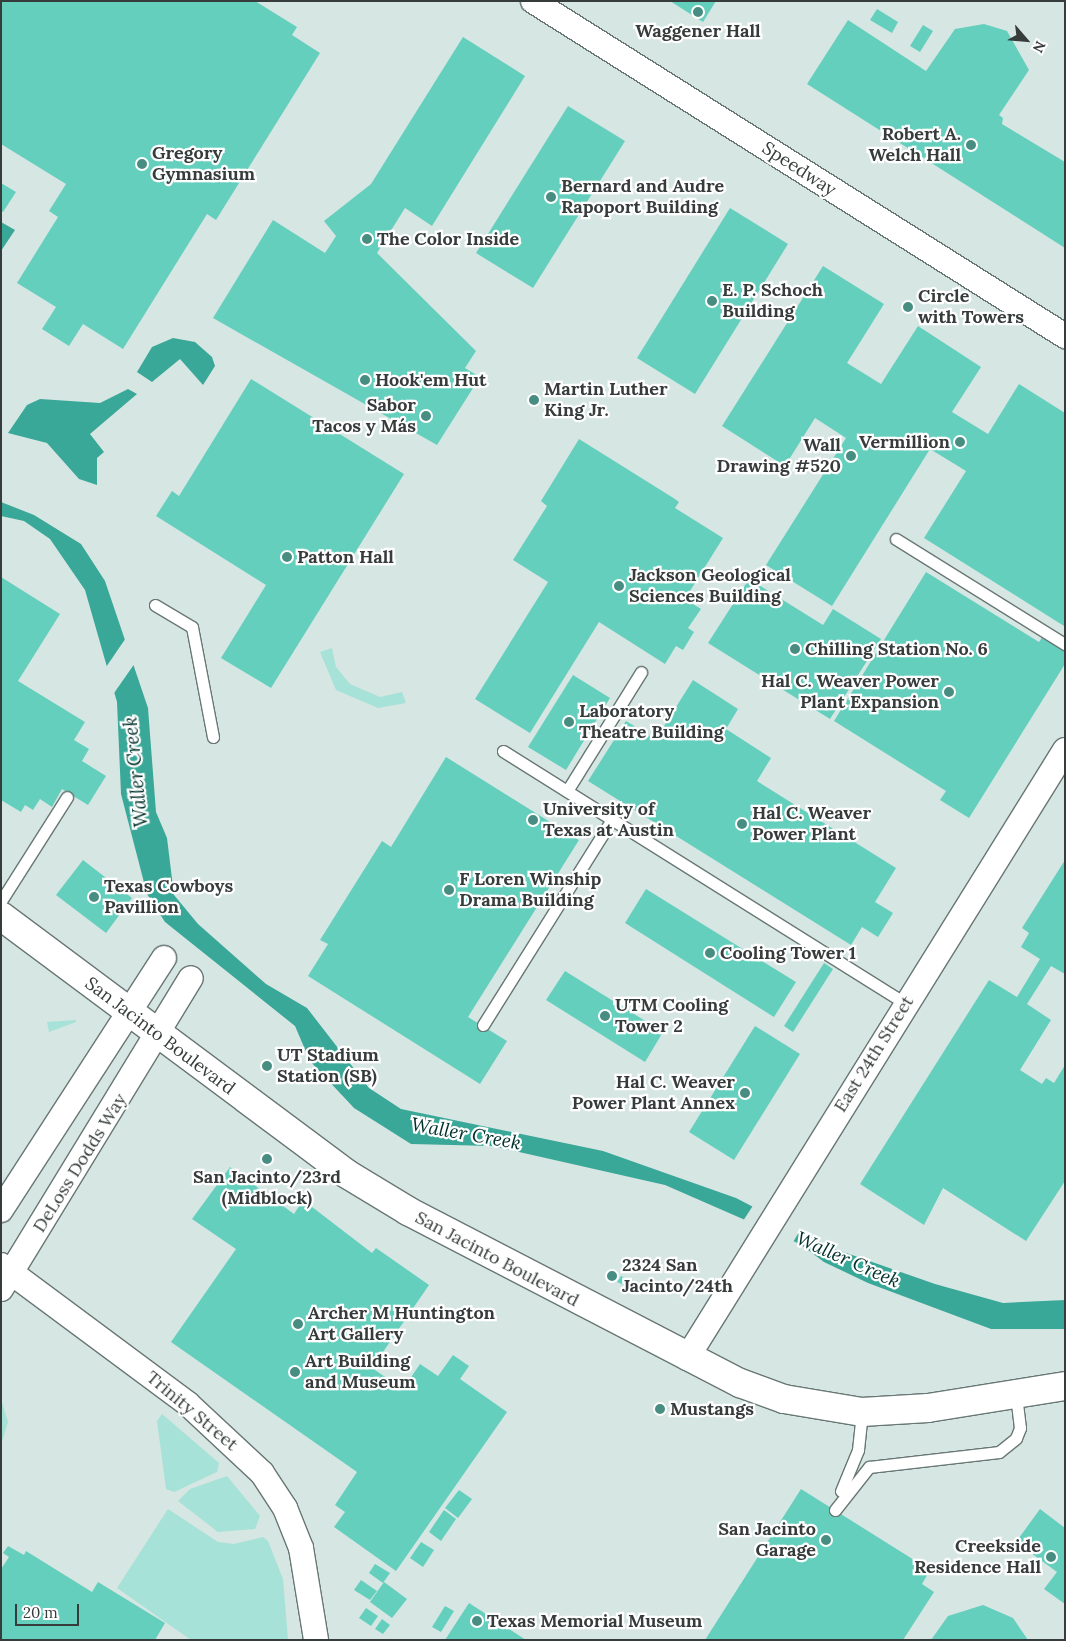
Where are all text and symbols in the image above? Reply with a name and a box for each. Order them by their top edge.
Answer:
marker: Waggener Hall [692,6,704,18]
north arrow [1001,15,1051,65]
place label: Waggener Hall [635,20,761,42]
text: N [1029,38,1050,56]
place label: Robert A. Welch Hall [868,124,961,166]
street label: Speedway [758,137,840,201]
marker: Robert A. Welch Hall [965,139,977,151]
place label: Gregory Gymnasium [152,143,255,186]
marker: Gregory Gymnasium [136,158,148,170]
place label: Bernard and Audre Rapoport Building [561,176,724,218]
marker: Bernard and Audre Rapoport Building [545,191,557,203]
place label: The Color Inside [377,228,519,250]
marker: The Color Inside [361,233,373,245]
place label: E. P. Schoch Building [722,280,823,322]
place label: Circle with Towers [918,286,1024,328]
marker: E. P. Schoch Building [706,295,718,307]
marker: Circle with Towers [902,301,914,313]
place label: Hook'em Hut [375,369,486,391]
marker: Hook'em Hut [359,374,371,386]
place label: Martin Luther King Jr. [544,379,668,422]
marker: Martin Luther King Jr. [528,394,540,406]
place label: Sabor Tacos y Más [312,395,416,438]
marker: Sabor Tacos y Más [420,410,432,422]
place label: Vermillion [859,431,950,453]
place label: Wall Drawing #520 [716,435,841,478]
marker: Vermillion [954,436,966,448]
marker: Wall Drawing #520 [845,450,857,462]
place label: Patton Hall [297,546,394,568]
marker: Patton Hall [281,551,293,563]
place label: Jackson Geological Sciences Building [629,565,791,608]
marker: Jackson Geological Sciences Building [613,580,625,592]
place label: Chilling Station No. 6 [805,638,988,660]
marker: Chilling Station No. 6 [789,643,801,655]
place label: Hal C. Weaver Power Plant Expansion [761,671,939,714]
marker: Hal C. Weaver Power Plant Expansion [943,686,955,698]
place label: Laboratory Theatre Building [579,701,724,744]
water label: Waller Creek [119,716,153,828]
marker: Laboratory Theatre Building [563,716,575,728]
place label: University of Texas at Austin [543,799,674,842]
place label: Hal C. Weaver Power Plant [752,803,871,846]
marker: University of Texas at Austin [527,814,539,826]
marker: Hal C. Weaver Power Plant [736,818,748,830]
place label: F Loren Winship Drama Building [459,869,601,912]
place label: Texas Cowboys Pavillion [104,876,233,919]
marker: F Loren Winship Drama Building [443,884,455,896]
marker: Texas Cowboys Pavillion [88,891,100,903]
place label: Cooling Tower 1 [720,942,856,964]
marker: Cooling Tower 1 [704,947,716,959]
street label: San Jacinto Boulevard [81,973,239,1099]
street label: East 24th Street [830,992,918,1116]
place label: UTM Cooling Tower 2 [615,995,728,1038]
marker: UTM Cooling Tower 2 [599,1010,611,1022]
place label: UT Stadium Station (SB) [277,1045,379,1088]
marker: UT Stadium Station (SB) [261,1060,273,1072]
place label: Hal C. Weaver Power Plant Annex [572,1072,735,1114]
marker: Hal C. Weaver Power Plant Annex [739,1087,751,1099]
street label: DeLoss Dodds Way [29,1090,131,1236]
water label: Waller Creek [409,1113,523,1155]
marker: San Jacinto/23rd (Midblock) [261,1153,273,1165]
place label: San Jacinto/23rd (Midblock) [193,1167,341,1210]
street label: San Jacinto Boulevard [412,1207,582,1311]
water label: Waller Creek [793,1227,903,1293]
place label: 2324 San Jacinto/24th [622,1255,733,1298]
marker: 2324 San Jacinto/24th [606,1270,618,1282]
place label: Archer M Huntington Art Gallery [308,1303,495,1346]
marker: Archer M Huntington Art Gallery [292,1318,304,1330]
place label: Art Building and Museum [305,1351,416,1394]
marker: Art Building and Museum [289,1366,301,1378]
street label: Trinity Street [142,1367,242,1455]
place label: Mustangs [670,1398,754,1420]
marker: Mustangs [654,1403,666,1415]
place label: San Jacinto Garage [718,1519,816,1562]
marker: San Jacinto Garage [820,1534,832,1546]
place label: Creekside Residence Hall [914,1536,1041,1578]
marker: Creekside Residence Hall [1045,1551,1057,1563]
scale bar [18,1594,81,1626]
text: 20 m [23,1603,58,1622]
place label: Texas Memorial Museum [487,1610,702,1632]
marker: Texas Memorial Museum [471,1615,483,1627]

